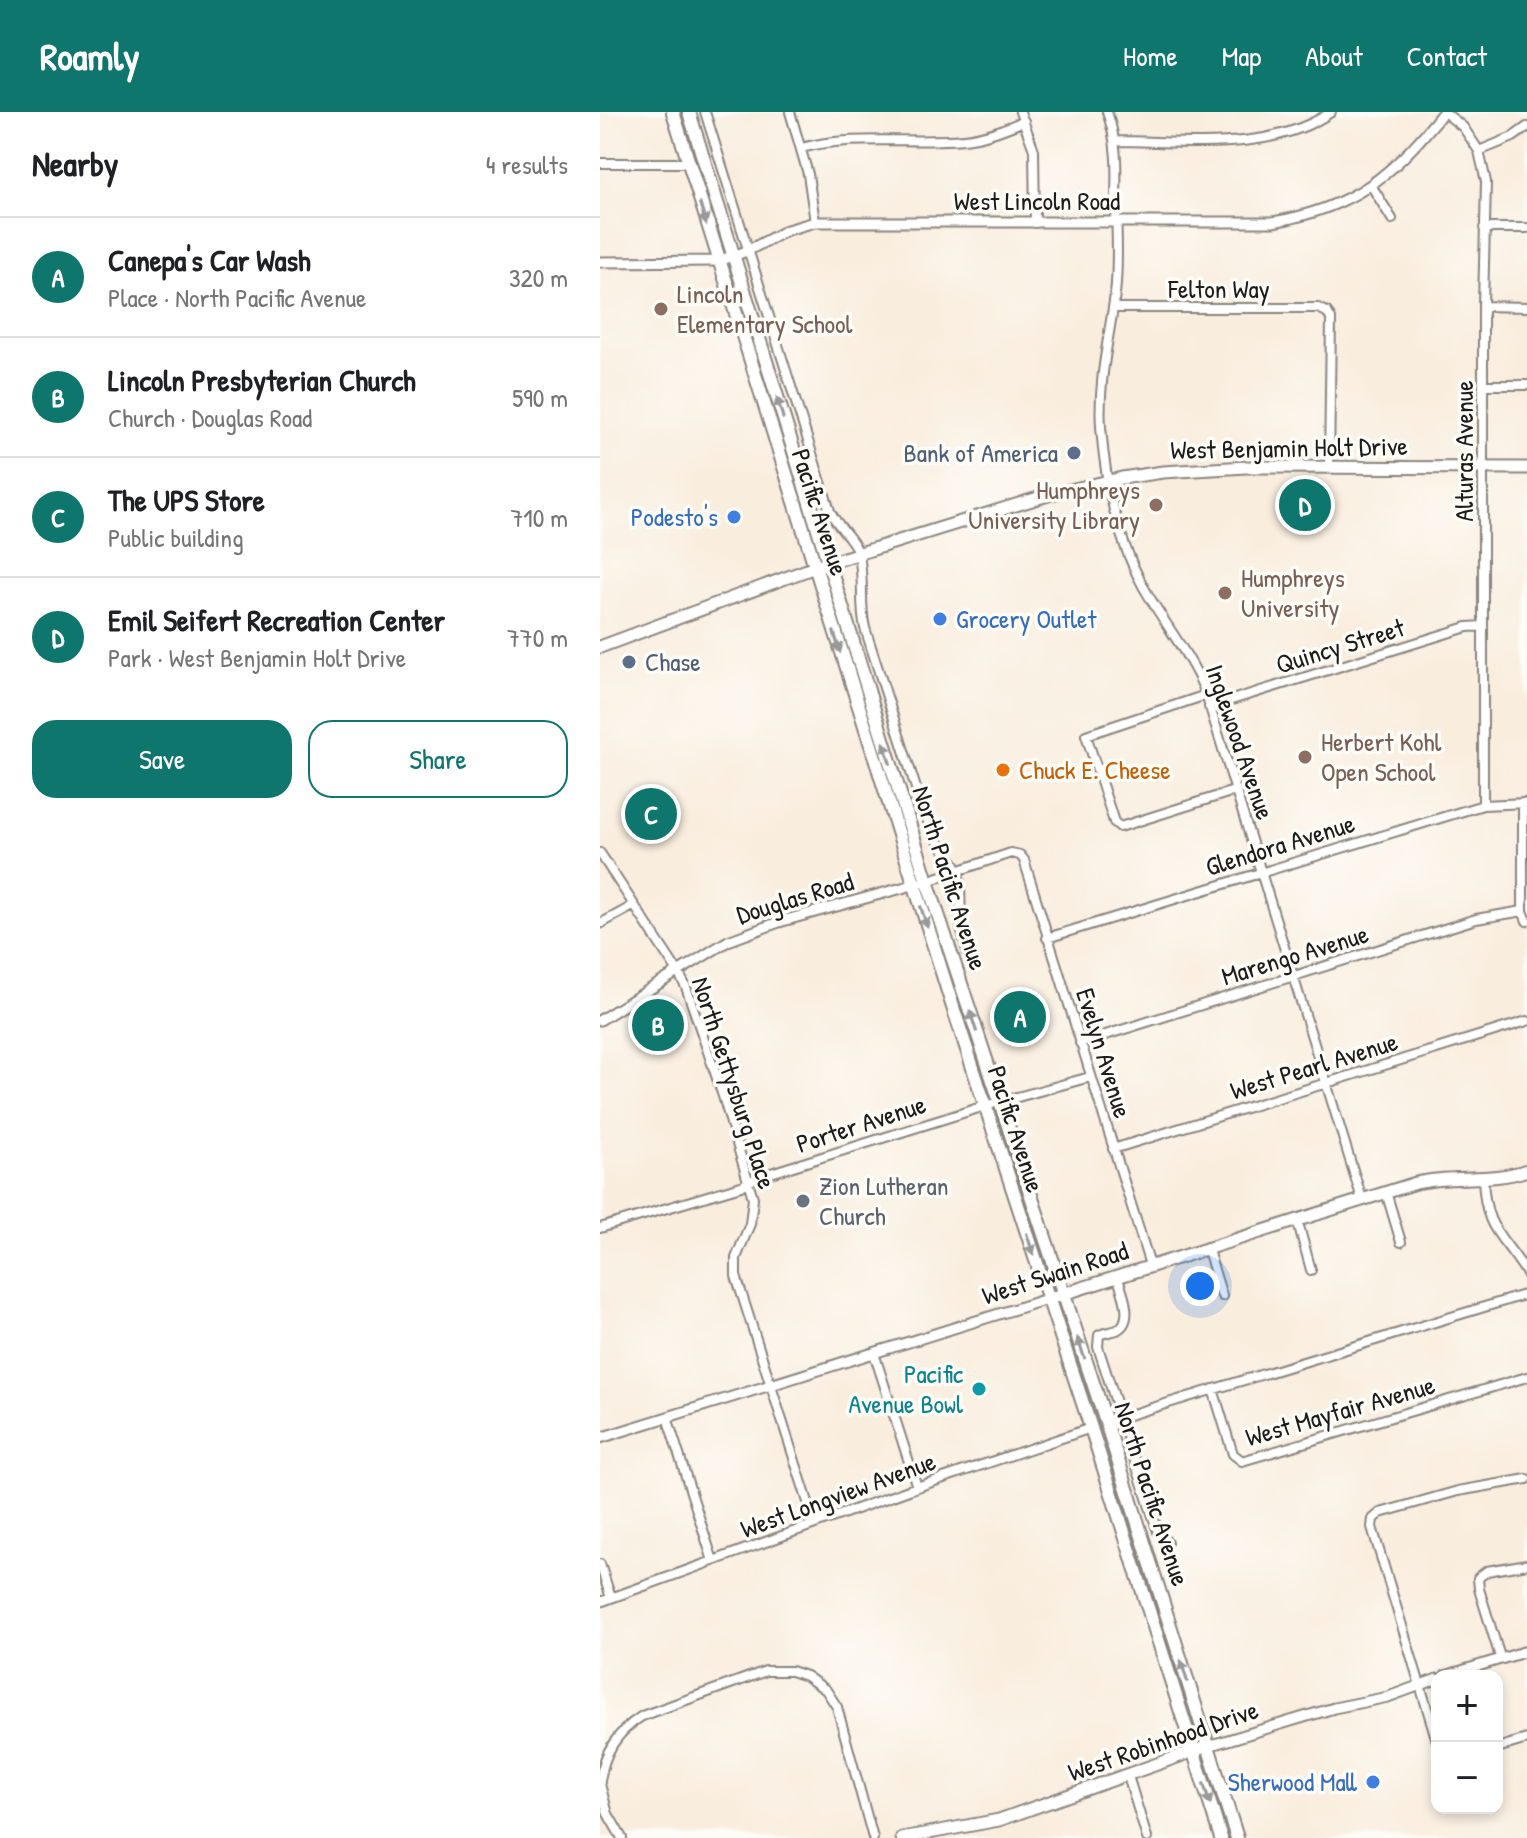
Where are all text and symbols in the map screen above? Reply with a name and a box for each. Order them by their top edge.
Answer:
text: Roamly [40,30,139,82]
text: Home [1123,37,1178,75]
text: Map [1222,37,1261,75]
text: About [1305,37,1363,75]
text: Contact [1407,37,1487,75]
text: Nearby [32,141,118,187]
text: 4 results [486,147,568,182]
street label: West Lincoln Road [954,183,1120,218]
one-way arrow [698,202,710,226]
text: Canepa's Car Wash [108,240,311,280]
text: A [52,260,64,295]
text: 320 m [509,260,568,295]
street label: Felton Way [1167,271,1270,306]
place label: Lincoln Elementary School [677,276,853,341]
text: Place · North Pacific Avenue [108,280,366,315]
marker: Lincoln Elementary School [652,300,670,318]
text: Lincoln Presbyterian Church [108,360,416,400]
text: B [51,380,65,415]
text: 590 m [512,380,568,415]
street label: Alturas Avenue [1446,380,1481,522]
one-way arrow [773,396,786,420]
text: Church · Douglas Road [108,400,312,435]
street label: West Benjamin Holt Drive [1170,428,1408,467]
place label: Bank of America [903,435,1058,470]
street label: Pacific Avenue [784,444,857,580]
marker: Bank of America [1065,444,1083,462]
place label: Humphreys University Library [968,472,1140,537]
pin: D [1279,475,1331,535]
text: The UPS Store [108,480,265,520]
marker: Humphreys University Library [1147,496,1165,514]
place label: Podesto's [631,499,718,534]
text: C [51,500,65,535]
text: 710 m [510,500,568,535]
marker: Podesto's [725,508,743,526]
text: Public building [108,520,244,555]
place label: Humphreys University [1241,560,1345,625]
marker: Humphreys University [1216,584,1234,602]
text: Emil Seifert Recreation Center [108,600,445,640]
place label: Grocery Outlet [956,601,1097,636]
street label: Quincy Street [1271,609,1409,682]
marker: Grocery Outlet [931,610,949,628]
text: D [52,620,64,655]
text: 770 m [507,620,568,655]
one-way arrow [831,630,844,654]
text: Park · West Benjamin Holt Drive [108,640,406,675]
place label: Chase [645,644,701,679]
marker: Chase [620,653,638,671]
street label: Inglewood Avenue [1198,660,1283,824]
button: Save [32,720,292,798]
button: Share [308,720,568,798]
place label: Herbert Kohl Open School [1321,724,1442,789]
one-way arrow [881,741,893,765]
marker: Herbert Kohl Open School [1296,748,1314,766]
place label: Chuck E. Cheese [1019,752,1171,787]
marker: Chuck E. Cheese [994,761,1012,779]
street label: North Pacific Avenue [904,782,997,974]
pin: C [625,784,677,844]
street label: Glendora Avenue [1201,805,1359,884]
street label: Douglas Road [732,863,858,932]
one-way arrow [919,905,931,929]
street label: Marengo Avenue [1217,916,1373,993]
street label: North Gettysburg Place [684,973,785,1193]
street label: Evelyn Avenue [1068,984,1141,1122]
pin: A [994,987,1046,1047]
pin: B [632,995,684,1055]
one-way arrow [966,1009,979,1033]
street label: West Pearl Avenue [1226,1023,1402,1108]
street label: Pacific Avenue [980,1061,1053,1197]
street label: Porter Avenue [792,1086,930,1161]
place label: Zion Lutheran Church [819,1168,948,1233]
marker: Zion Lutheran Church [794,1192,812,1210]
street label: West Swain Road [977,1232,1132,1313]
one-way arrow [1024,1232,1036,1256]
your location [1180,1266,1220,1306]
one-way arrow [1075,1336,1087,1360]
place label: Pacific Avenue Bowl [848,1356,963,1421]
street label: West Mayfair Avenue [1241,1367,1439,1454]
marker: Pacific Avenue Bowl [970,1380,988,1398]
street label: North Pacific Avenue [1106,1398,1199,1590]
street label: West Longview Avenue [735,1443,940,1546]
one-way arrow [1178,1659,1190,1683]
map controls [1431,1670,1503,1814]
button: + [1431,1670,1503,1742]
street label: West Robinhood Drive [1063,1692,1263,1789]
button: − [1431,1742,1503,1814]
place label: Sherwood Mall [1228,1764,1358,1799]
marker: Sherwood Mall [1364,1773,1382,1791]
one-way arrow [1202,1783,1214,1807]

